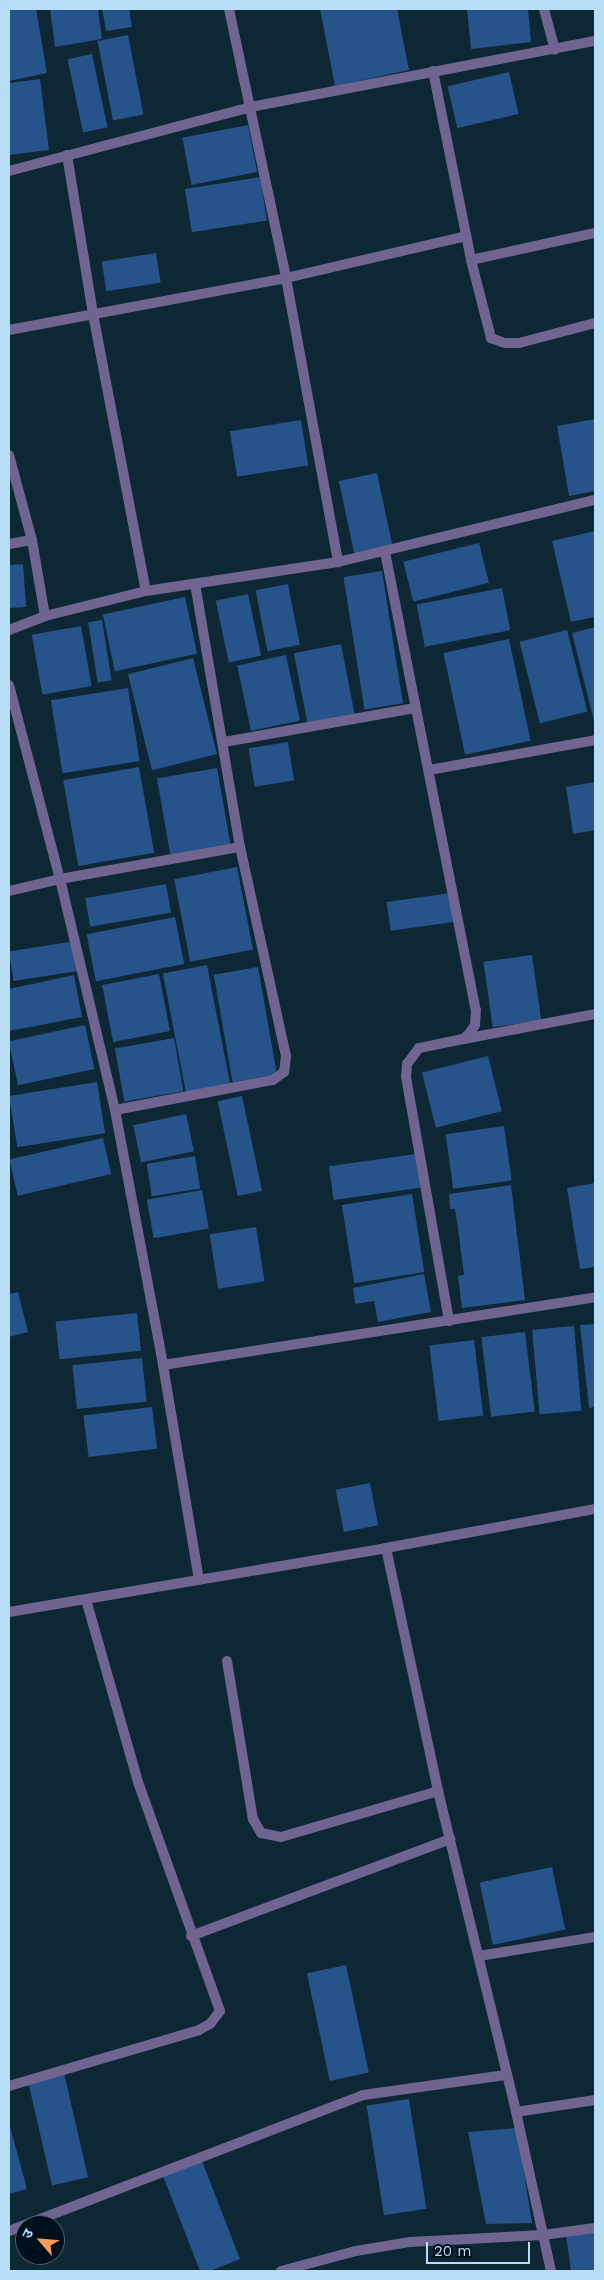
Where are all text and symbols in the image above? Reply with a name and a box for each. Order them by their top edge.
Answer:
north arrow [15,2215,65,2265]
text: उ [19,2226,37,2241]
scale bar [429,2232,533,2264]
text: 20 m [434,2242,472,2260]

